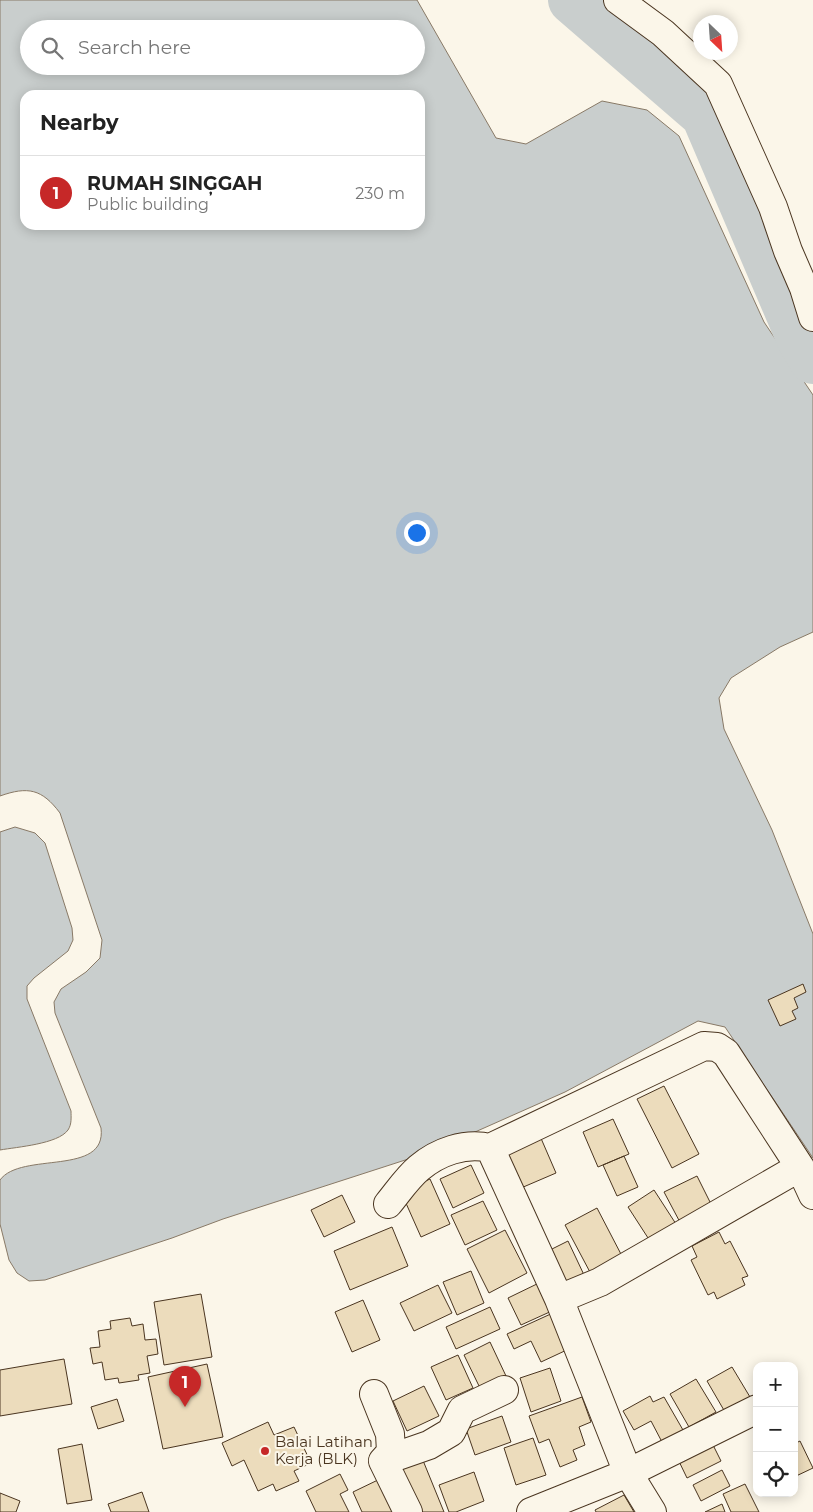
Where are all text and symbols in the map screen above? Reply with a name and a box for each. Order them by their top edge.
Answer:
north arrow [693,15,738,60]
search box [20,20,425,75]
icon: search [38,34,66,62]
text: Search here [78,36,191,59]
text: Nearby [40,110,119,135]
text: RUMAH SINĢGAH [87,172,262,195]
text: 1 [53,184,59,203]
text: 230 m [355,184,405,203]
text: Public building [87,195,209,214]
your location [404,520,430,546]
map controls [753,1362,798,1497]
button: + [753,1362,798,1407]
pin: 1 [169,1366,201,1407]
button: − [753,1407,798,1452]
place label: Balai Latihan Kerja (BLK) [275,1432,373,1468]
marker: Balai Latihan Kerja (BLK) [259,1445,271,1457]
button: locate [753,1452,798,1497]

